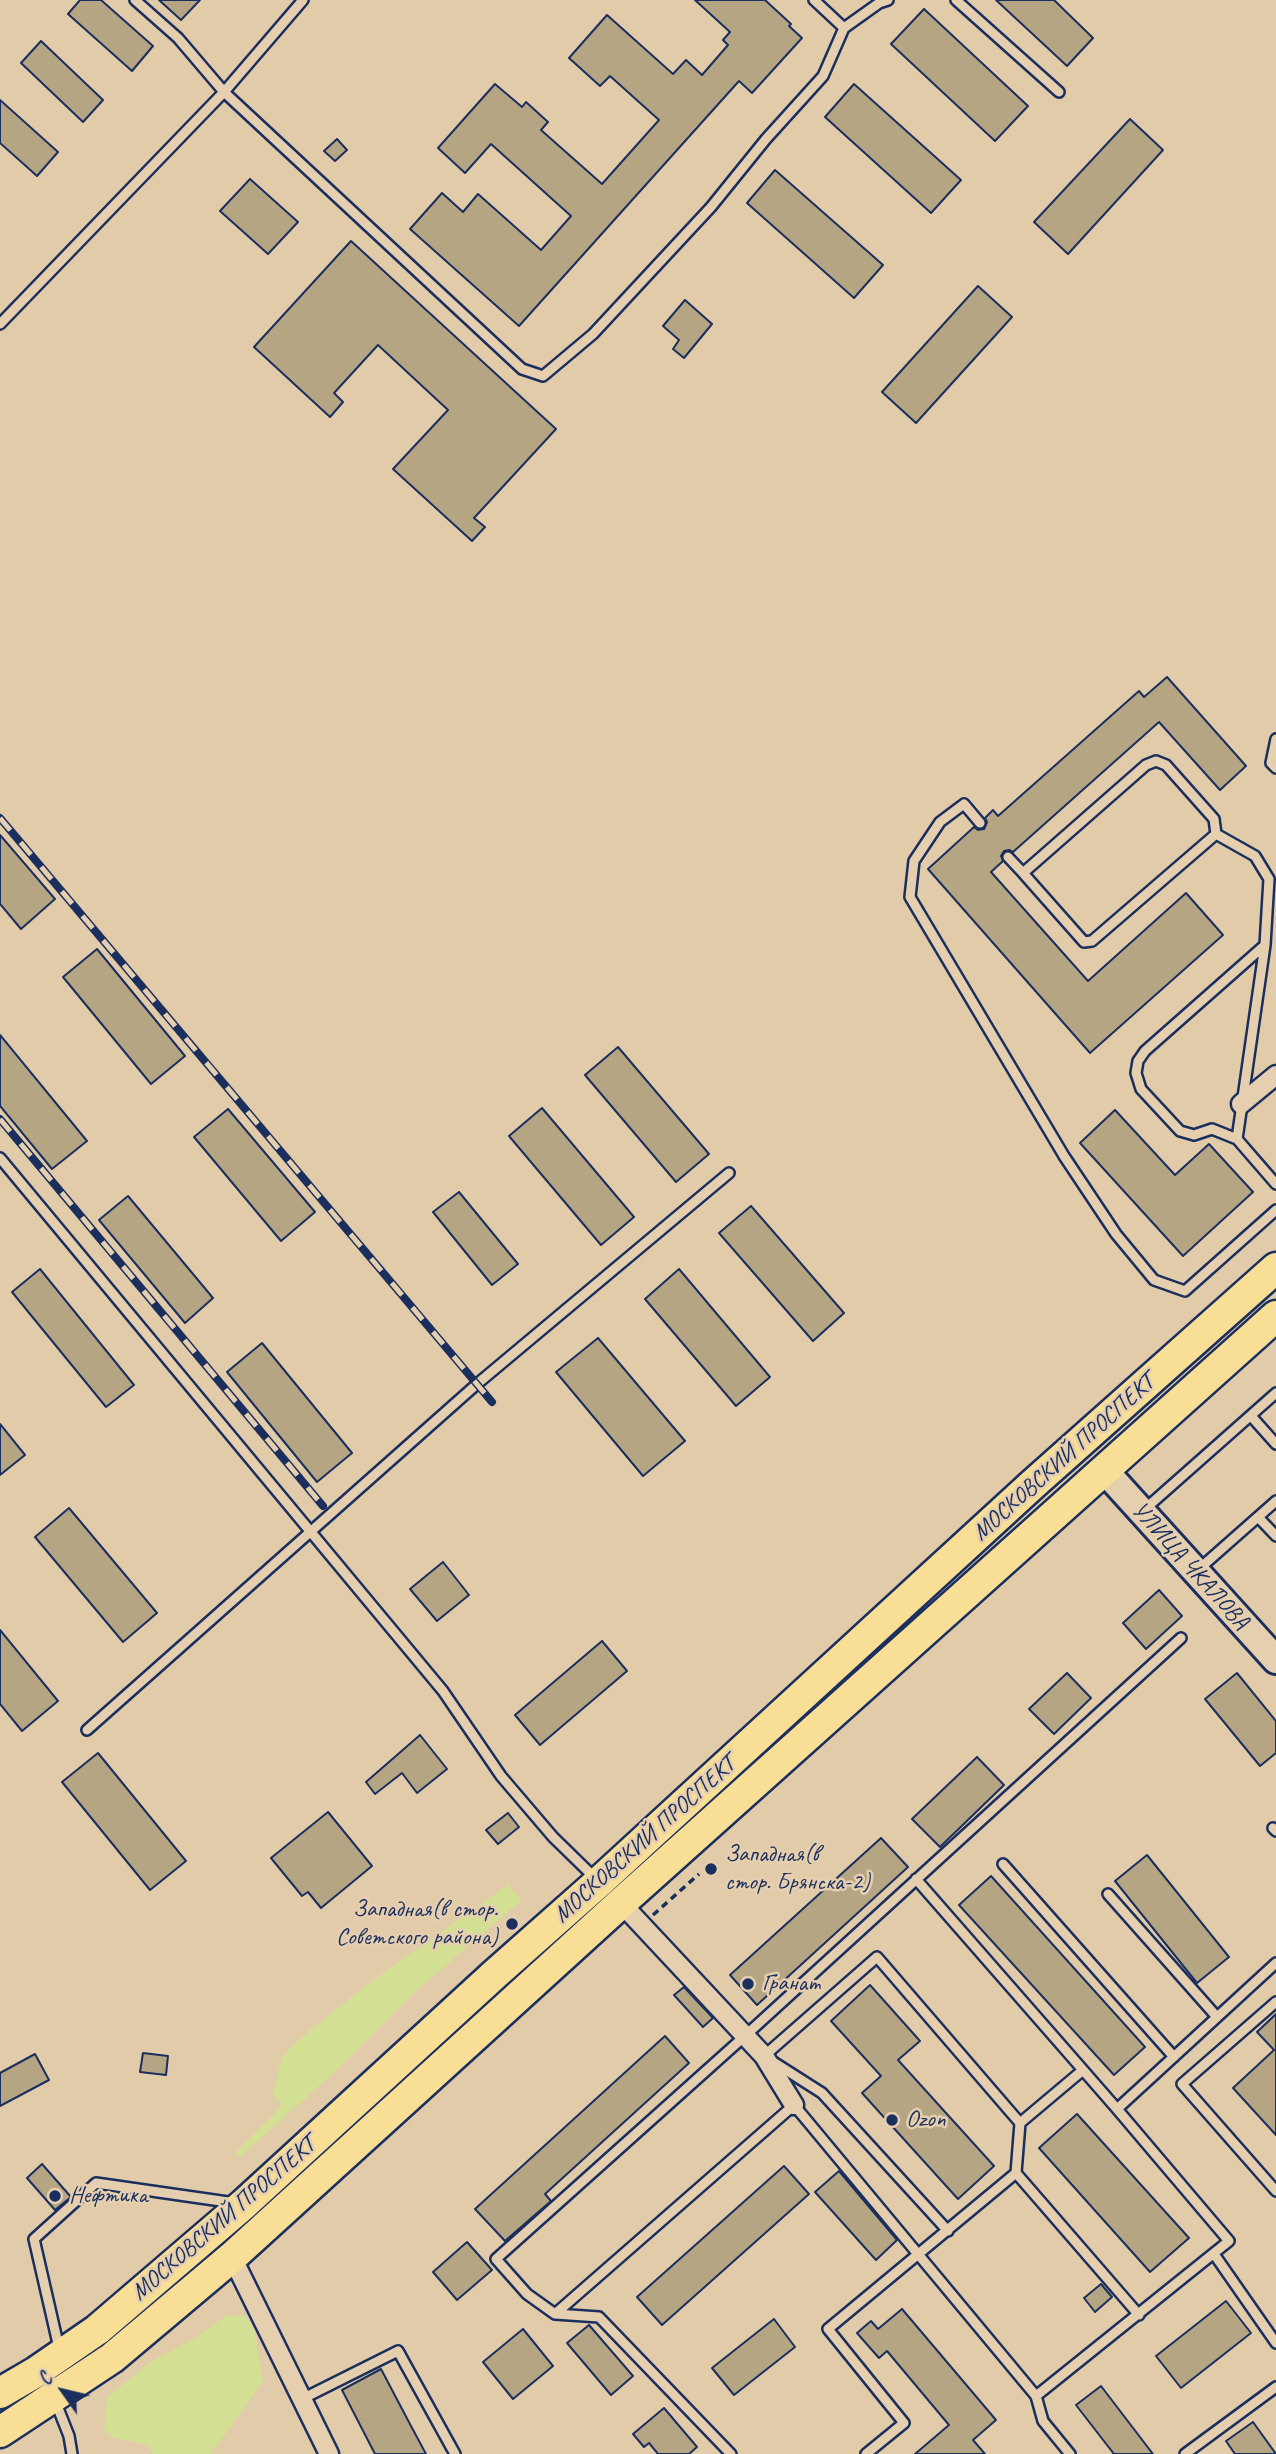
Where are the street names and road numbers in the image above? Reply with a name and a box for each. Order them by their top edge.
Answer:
street label: МОСКОВСКИЙ ПРОСПЕКТ [967,1369,1161,1547]
street label: УЛИЦА ЧКАЛОВА [1125,1496,1255,1636]
street label: МОСКОВСКИЙ ПРОСПЕКТ [548,1751,742,1929]
street label: МОСКОВСКИЙ ПРОСПЕКТ [126,2131,322,2307]

